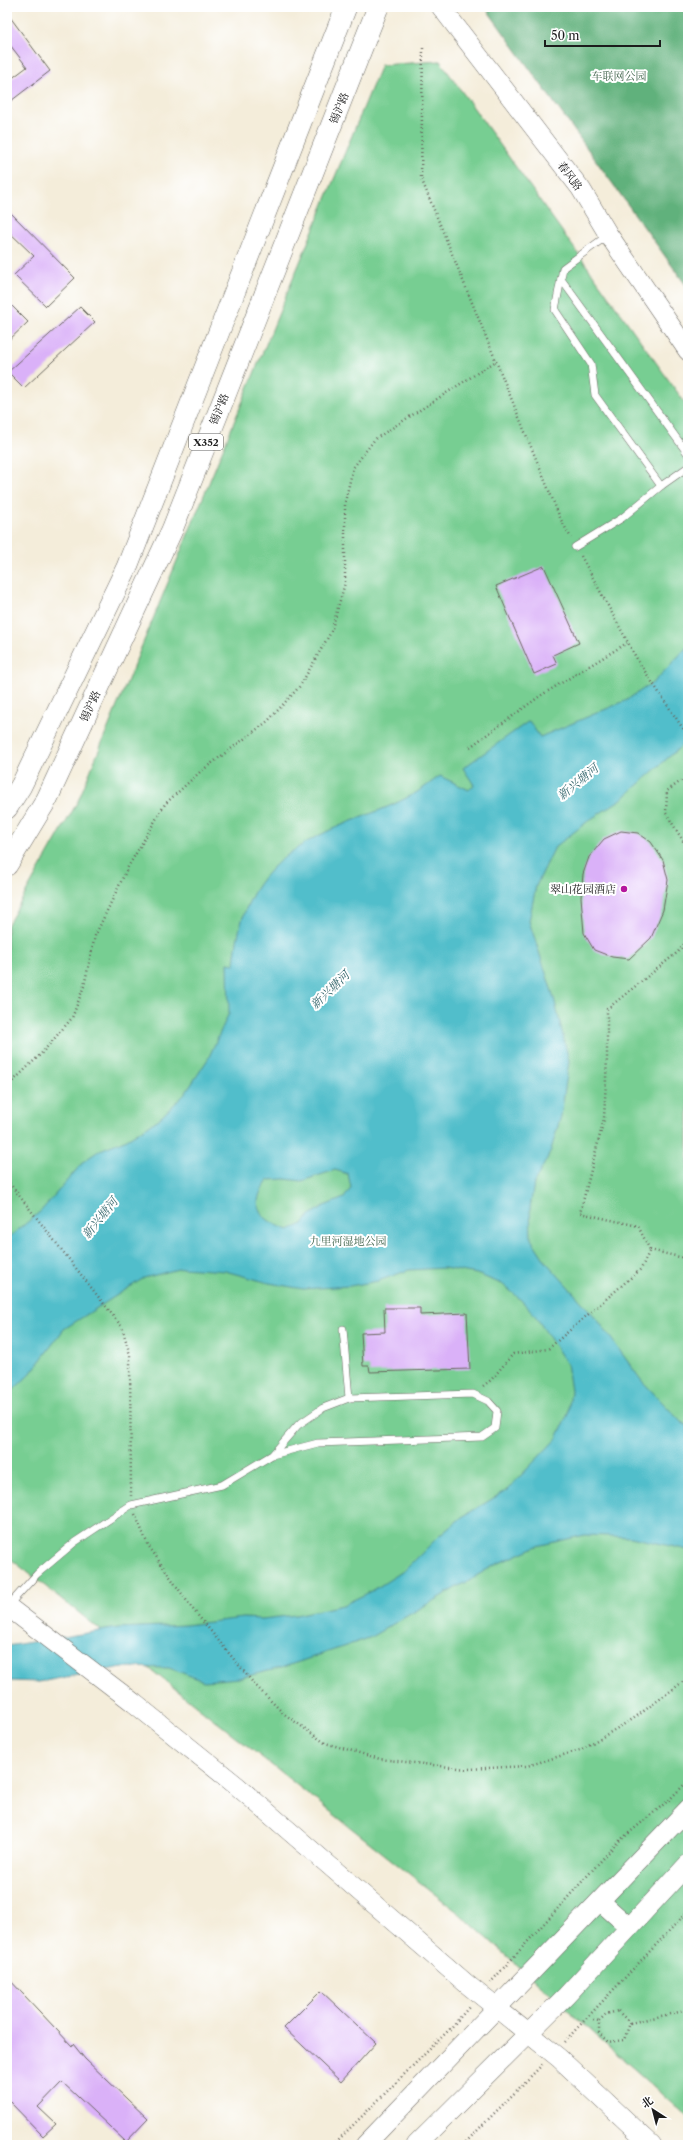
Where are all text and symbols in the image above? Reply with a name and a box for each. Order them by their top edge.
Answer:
scale bar [545,22,660,48]
text: 50 m [551,28,580,43]
park label: 车联网公园 [592,69,647,83]
street label: 锡沪路 [326,90,352,126]
street label: 春风路 [554,159,586,193]
street label: 锡沪路 [206,391,232,427]
road number: X352 [189,434,223,450]
street label: 锡沪路 [77,688,103,724]
water label: 新兴塘河 [554,759,603,803]
place label: 翠山花园酒店 [550,882,616,896]
marker: 翠山花园酒店 [619,884,629,894]
water label: 新兴塘河 [307,966,354,1012]
water label: 新兴塘河 [79,1193,122,1241]
park label: 九里河湿地公园 [310,1234,387,1248]
north arrow [633,2090,673,2130]
text: 北 [639,2093,656,2111]

